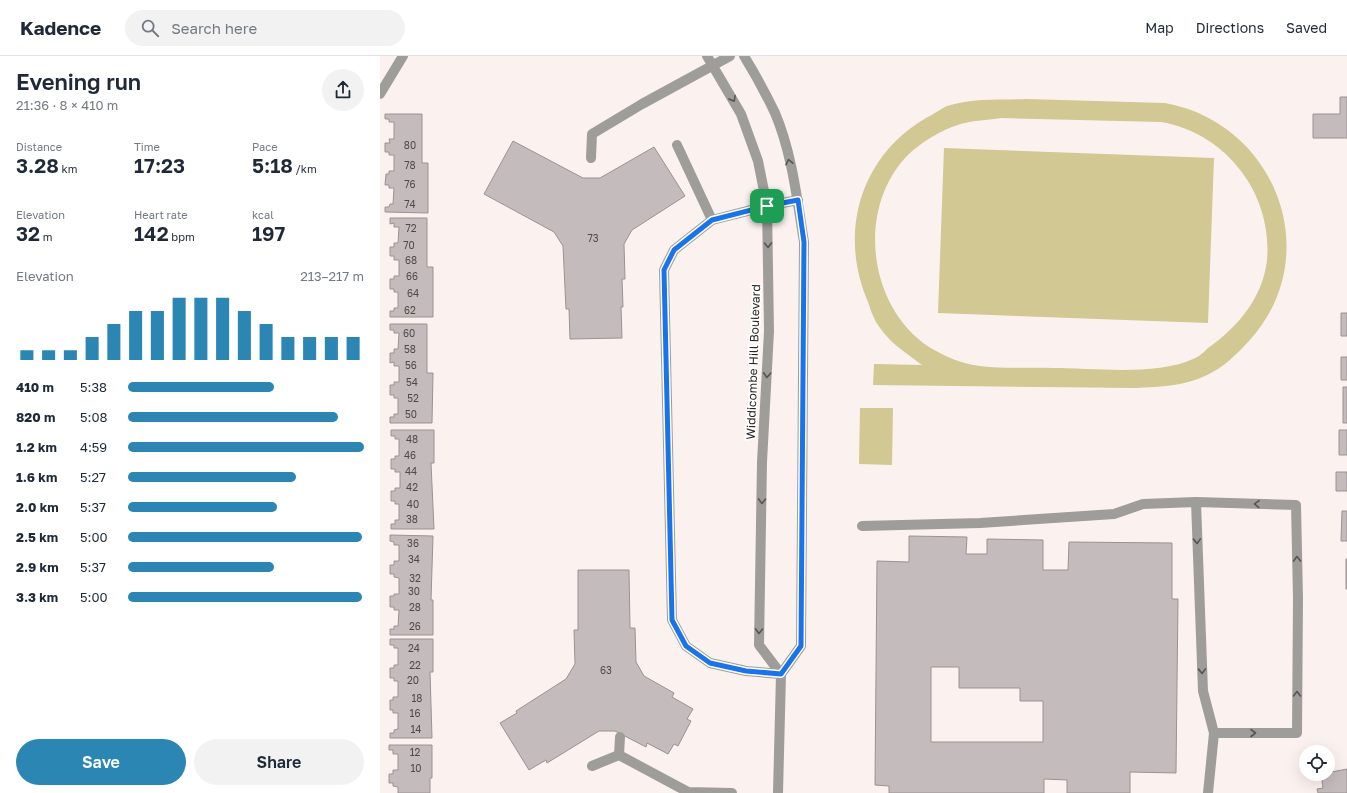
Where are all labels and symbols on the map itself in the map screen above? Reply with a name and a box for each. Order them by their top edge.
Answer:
one-way arrow [728,95,735,103]
house number: 80 [404,139,416,151]
house number: 78 [404,159,416,171]
one-way arrow [785,159,794,166]
house number: 76 [404,178,416,190]
pin [750,189,784,223]
house number: 74 [404,198,416,210]
house number: 72 [405,222,417,234]
house number: 73 [587,232,599,244]
house number: 70 [403,239,415,251]
one-way arrow [764,242,772,248]
house number: 68 [405,254,417,266]
house number: 66 [406,270,418,282]
street label: Widdicombe Hill Boulevard [743,284,763,440]
house number: 64 [407,287,419,299]
house number: 62 [404,304,416,316]
house number: 60 [403,327,415,339]
house number: 58 [404,343,416,355]
house number: 56 [405,359,417,371]
one-way arrow [762,372,771,378]
house number: 54 [406,376,418,388]
house number: 52 [407,392,419,404]
house number: 50 [405,408,417,420]
house number: 48 [406,433,418,445]
house number: 46 [404,449,416,461]
house number: 44 [405,465,417,477]
house number: 42 [406,481,418,493]
house number: 40 [407,498,419,510]
one-way arrow [758,498,766,504]
one-way arrow [1254,499,1260,508]
house number: 38 [406,513,418,525]
house number: 36 [407,537,419,549]
one-way arrow [1193,538,1202,544]
house number: 34 [408,553,420,565]
one-way arrow [1293,556,1301,562]
house number: 32 [409,572,421,584]
house number: 30 [408,585,420,597]
house number: 28 [409,601,421,613]
house number: 26 [409,620,421,632]
one-way arrow [755,628,763,634]
house number: 24 [408,642,420,654]
house number: 22 [409,659,421,671]
house number: 63 [600,664,612,676]
one-way arrow [1198,668,1206,674]
house number: 20 [407,674,419,686]
one-way arrow [1293,691,1301,697]
house number: 18 [412,692,422,704]
house number: 16 [410,707,420,719]
house number: 14 [411,723,421,735]
one-way arrow [1250,729,1256,737]
house number: 12 [410,746,421,758]
house number: 10 [410,762,422,774]

